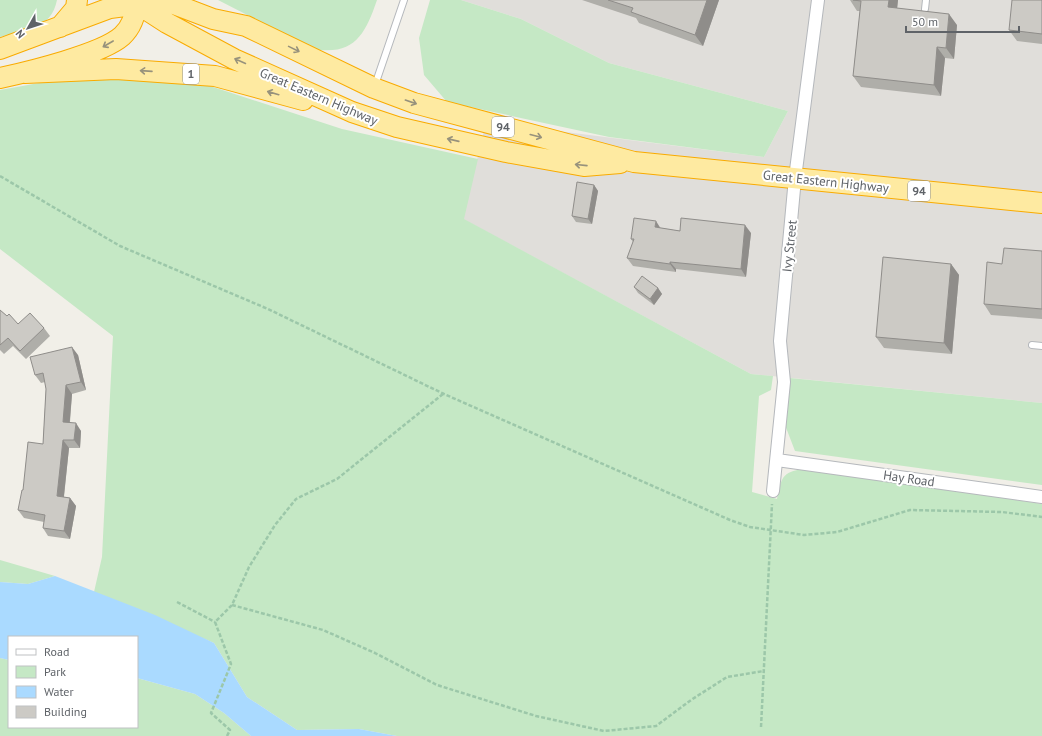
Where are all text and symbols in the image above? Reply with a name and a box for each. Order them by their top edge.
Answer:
north arrow [8,8,48,48]
scale bar [906,8,1019,34]
text: 50 m [912,14,938,29]
text: N [13,27,28,42]
one-way arrow [102,41,114,49]
one-way arrow [287,46,299,53]
one-way arrow [234,57,246,65]
road number: 1 [183,64,199,84]
street label: Great Eastern Highway [257,64,380,129]
one-way arrow [140,68,153,75]
one-way arrow [267,88,280,96]
one-way arrow [404,99,417,106]
road number: 94 [492,117,514,137]
one-way arrow [530,133,543,140]
one-way arrow [447,136,460,144]
one-way arrow [575,161,588,169]
street label: Great Eastern Highway [762,166,890,197]
road number: 94 [908,181,930,201]
street label: Ivy Street [778,219,801,273]
street label: Hay Road [882,466,936,491]
legend [8,636,138,728]
text: Road [44,644,69,659]
text: Park [44,664,66,679]
text: Water [44,684,74,699]
text: Building [44,704,87,719]

